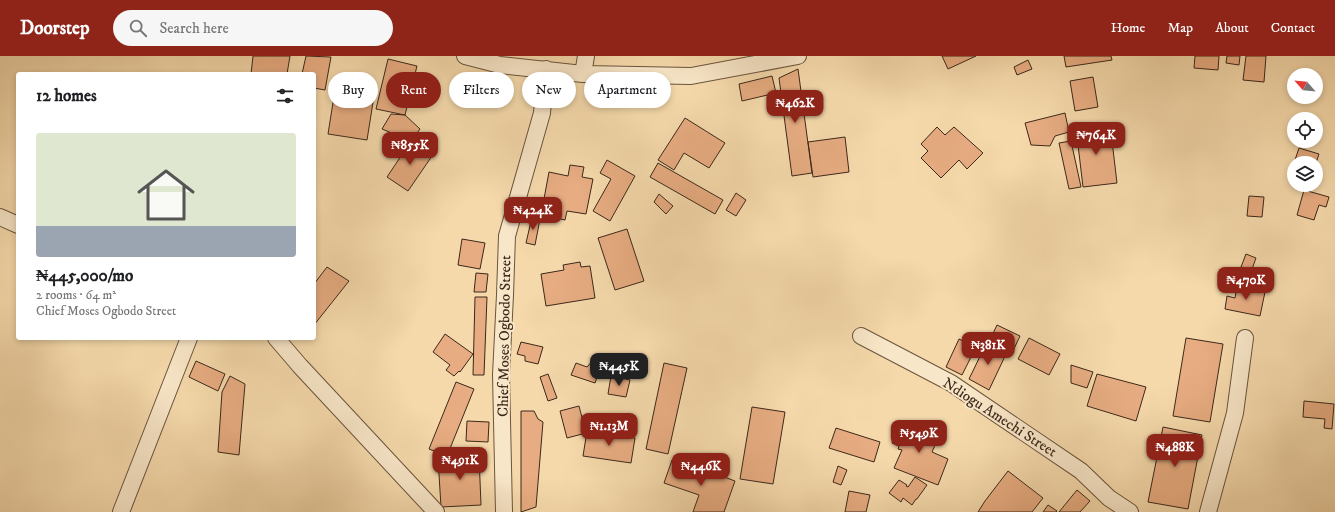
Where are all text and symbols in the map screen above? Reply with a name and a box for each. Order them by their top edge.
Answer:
search box [113,10,393,46]
text: Doorstep [20,17,89,40]
icon: search [127,17,149,39]
text: Search here [159,19,229,38]
text: Home [1111,19,1145,37]
text: Map [1167,19,1193,37]
text: About [1215,19,1249,37]
text: Contact [1271,19,1315,37]
north arrow [1287,68,1323,104]
map controls [1287,68,1323,192]
chip: Buy [328,72,378,108]
chip: Rent [386,72,441,108]
chip: Filters [449,72,514,108]
chip: New [522,72,576,108]
chip: Apartment [584,72,671,108]
text: 12 homes [36,85,97,107]
icon: filters [274,85,296,107]
pin: ₦462K [767,90,823,124]
text: ₦462K [775,95,815,111]
button: locate [1287,112,1323,148]
pin: ₦764K [1068,122,1124,156]
text: ₦764K [1076,127,1116,143]
pin: ₦855K [382,132,438,166]
text: ₦855K [391,137,429,153]
button: layers [1287,156,1323,192]
icon: home [130,159,202,231]
pin: ₦424K [505,197,561,231]
text: ₦424K [513,202,553,218]
street label: Chief Moses Ogbodo Street [494,255,515,417]
text: ₦445,000/mo [36,265,133,287]
pin: ₦470K [1218,267,1274,301]
text: ₦470K [1226,272,1266,288]
text: 2 rooms · 64 m² [36,287,116,303]
text: Chief Moses Ogbodo Street [36,303,176,319]
pin: ₦381K [960,332,1016,366]
text: ₦381K [971,337,1005,353]
pin: ₦445K [591,353,647,387]
text: ₦445K [599,358,639,374]
street label: Ndiogu Amechi Street [939,373,1061,462]
pin: ₦1.13M [576,413,642,447]
text: ₦1.13M [590,418,628,434]
pin: ₦549K [891,420,947,454]
text: ₦549K [900,425,938,441]
pin: ₦488K [1147,434,1203,468]
text: ₦488K [1155,439,1195,455]
pin: ₦491K [432,447,488,481]
text: ₦491K [441,452,479,468]
pin: ₦446K [673,453,729,487]
text: ₦446K [681,458,721,474]

